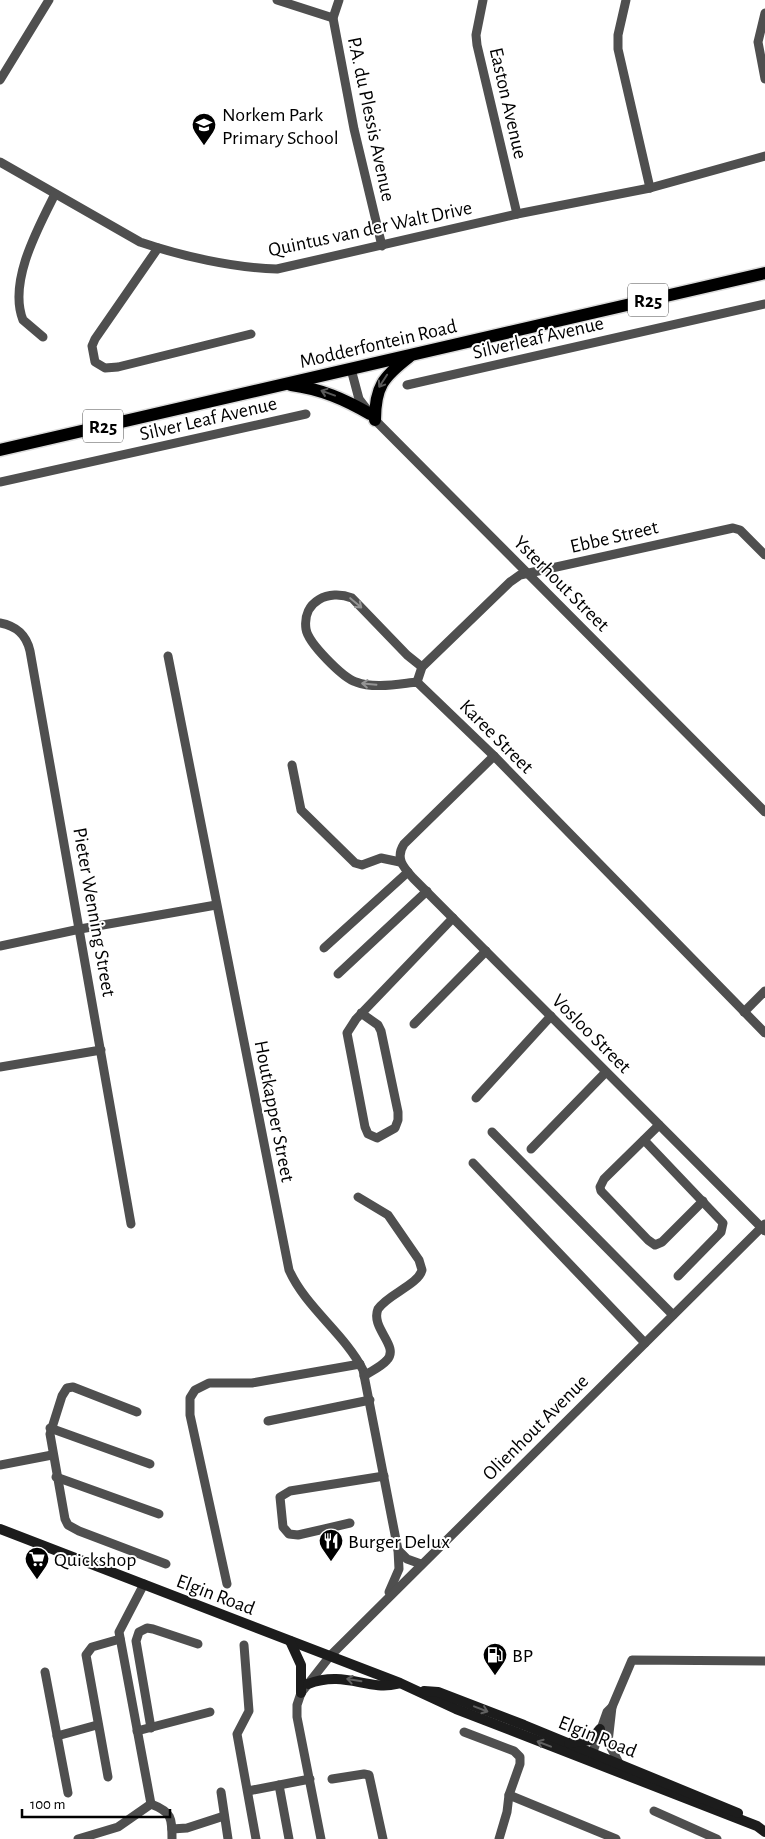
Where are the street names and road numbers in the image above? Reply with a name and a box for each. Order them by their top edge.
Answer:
street label: P.A. du Plessis Avenue [344,35,398,203]
street label: Easton Avenue [486,46,531,161]
street label: Quintus van der Walt Drive [266,198,474,260]
road number: R25 [628,284,668,316]
street label: Silverleaf Avenue [471,313,606,363]
street label: Modderfontein Road [298,316,459,372]
street label: Silver Leaf Avenue [138,393,279,445]
road number: R25 [83,410,123,442]
street label: Ebbe Street [568,517,661,557]
street label: Ysterhout Street [510,532,613,636]
street label: Karee Street [456,696,537,778]
street label: Pieter Wenning Street [69,826,119,999]
street label: Vosloo Street [548,990,635,1077]
street label: Houtkapper Street [250,1039,298,1184]
street label: Olienhout Avenue [479,1371,592,1484]
street label: Elgin Road [174,1571,258,1619]
street label: Elgin Road [556,1712,640,1762]

